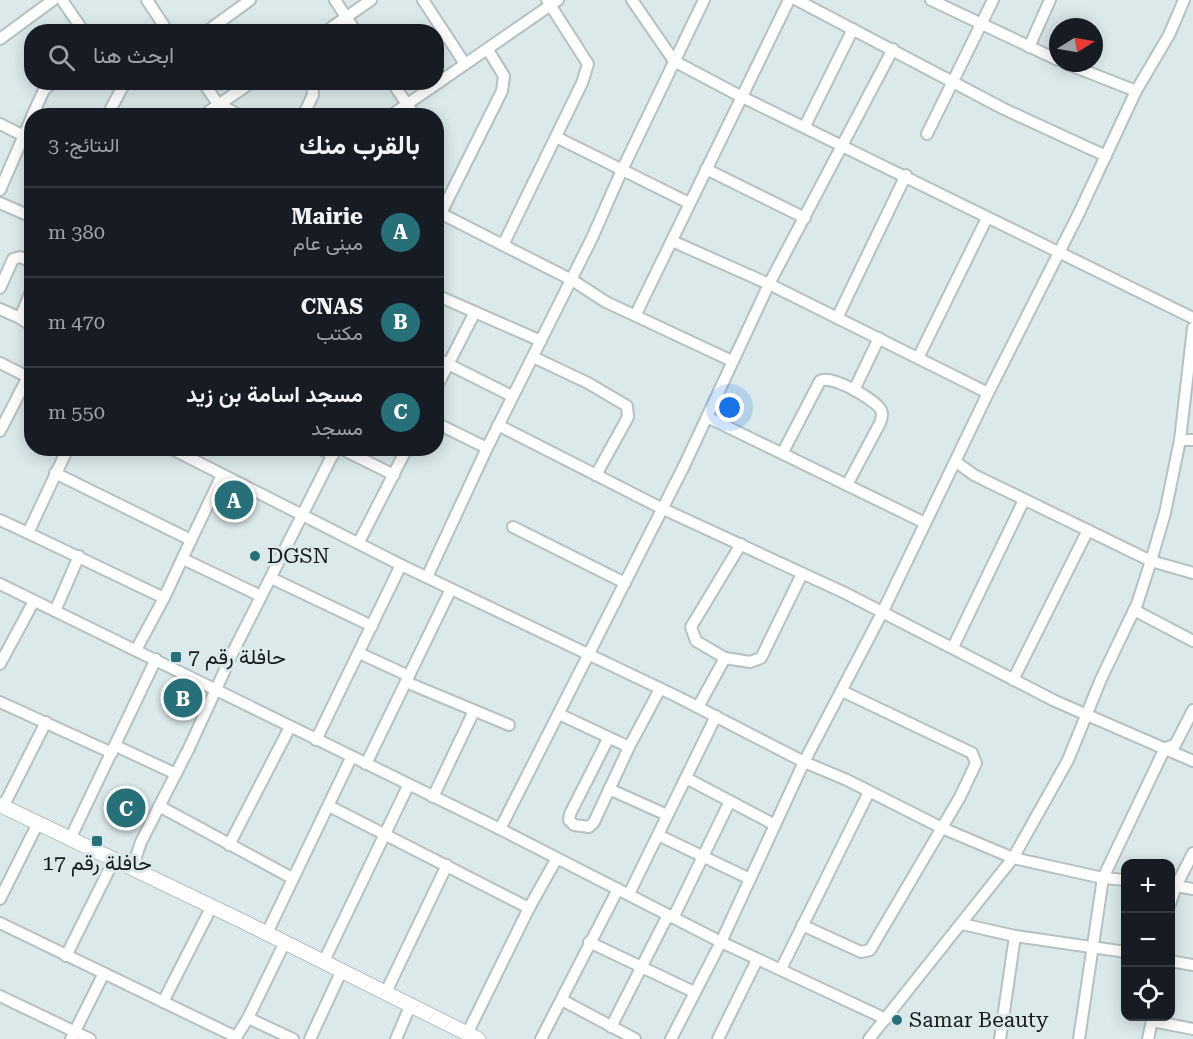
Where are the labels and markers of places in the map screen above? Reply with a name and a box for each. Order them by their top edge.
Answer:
pin: A [214,478,254,522]
place label: DGSN [267,544,330,568]
marker: DGSN [248,549,262,563]
place label: حافلة رقم 7 [188,645,286,671]
marker: حافلة رقم 7 [169,650,183,664]
pin: B [164,676,202,720]
pin: C [106,786,146,830]
marker: حافلة رقم 17 [90,834,104,848]
place label: حافلة رقم 17 [42,851,152,877]
place label: Samar Beauty [909,1008,1049,1032]
marker: Samar Beauty [890,1013,904,1027]

